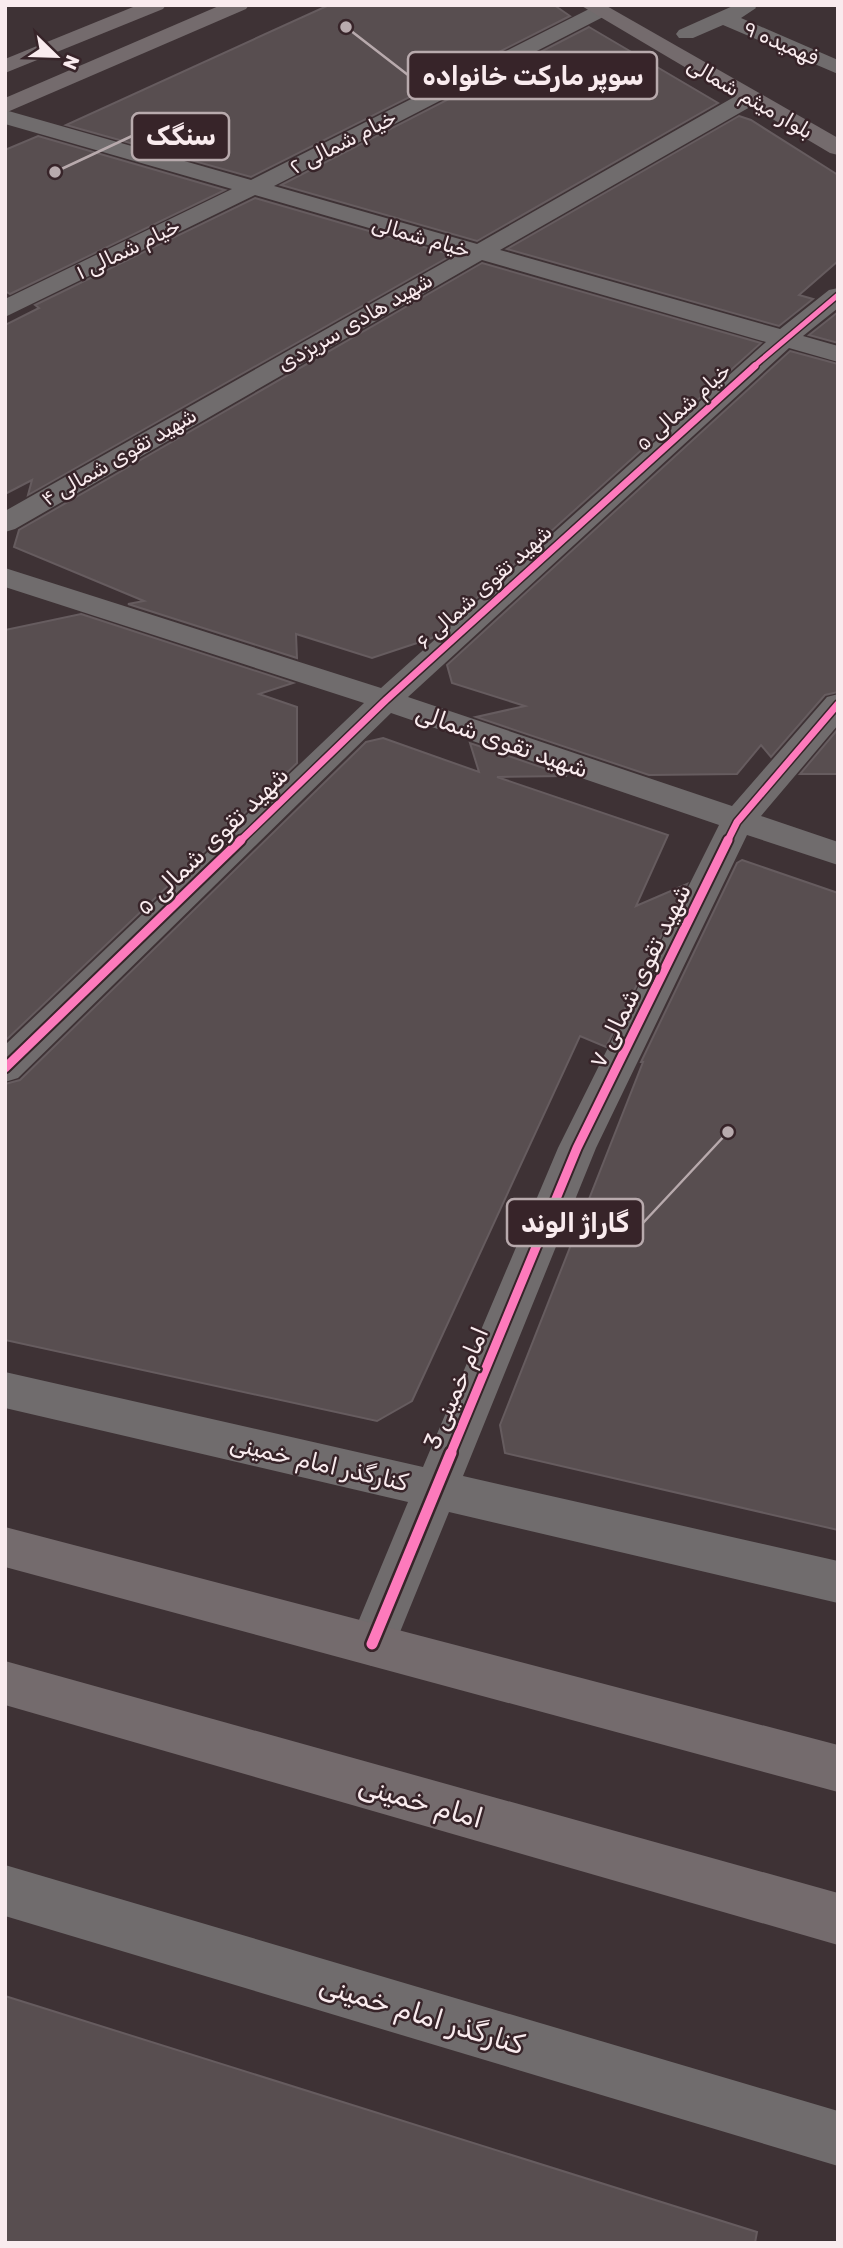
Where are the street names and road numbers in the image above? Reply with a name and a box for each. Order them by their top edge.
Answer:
street label: فهمیده ۹ [740,15,823,70]
street label: بلوار میثم شمالی [682,52,818,145]
street label: خیام شمالی ۲ [285,104,401,180]
street label: خیام شمالی [369,211,473,263]
street label: خیام شمالی ۱ [72,213,184,285]
street label: شهید هادی سریزدی [273,267,437,376]
street label: خیام شمالی ۵ [630,357,736,457]
street label: شهید تقوی شمالی ۴ [37,402,201,511]
street label: شهید تقوی شمالی ۶ [411,519,557,654]
street label: شهید تقوی شمالی [412,698,592,784]
street label: شهید تقوی شمالی ۵ [130,761,294,921]
street label: شهید تقوی شمالی ۷ [583,879,697,1073]
street label: امام خمینی 3 [418,1323,496,1454]
street label: کنارگذر امام خمینی [227,1429,411,1499]
street label: امام خمینی [354,1768,487,1837]
street label: کنارگذر امام خمینی [315,1968,529,2063]

